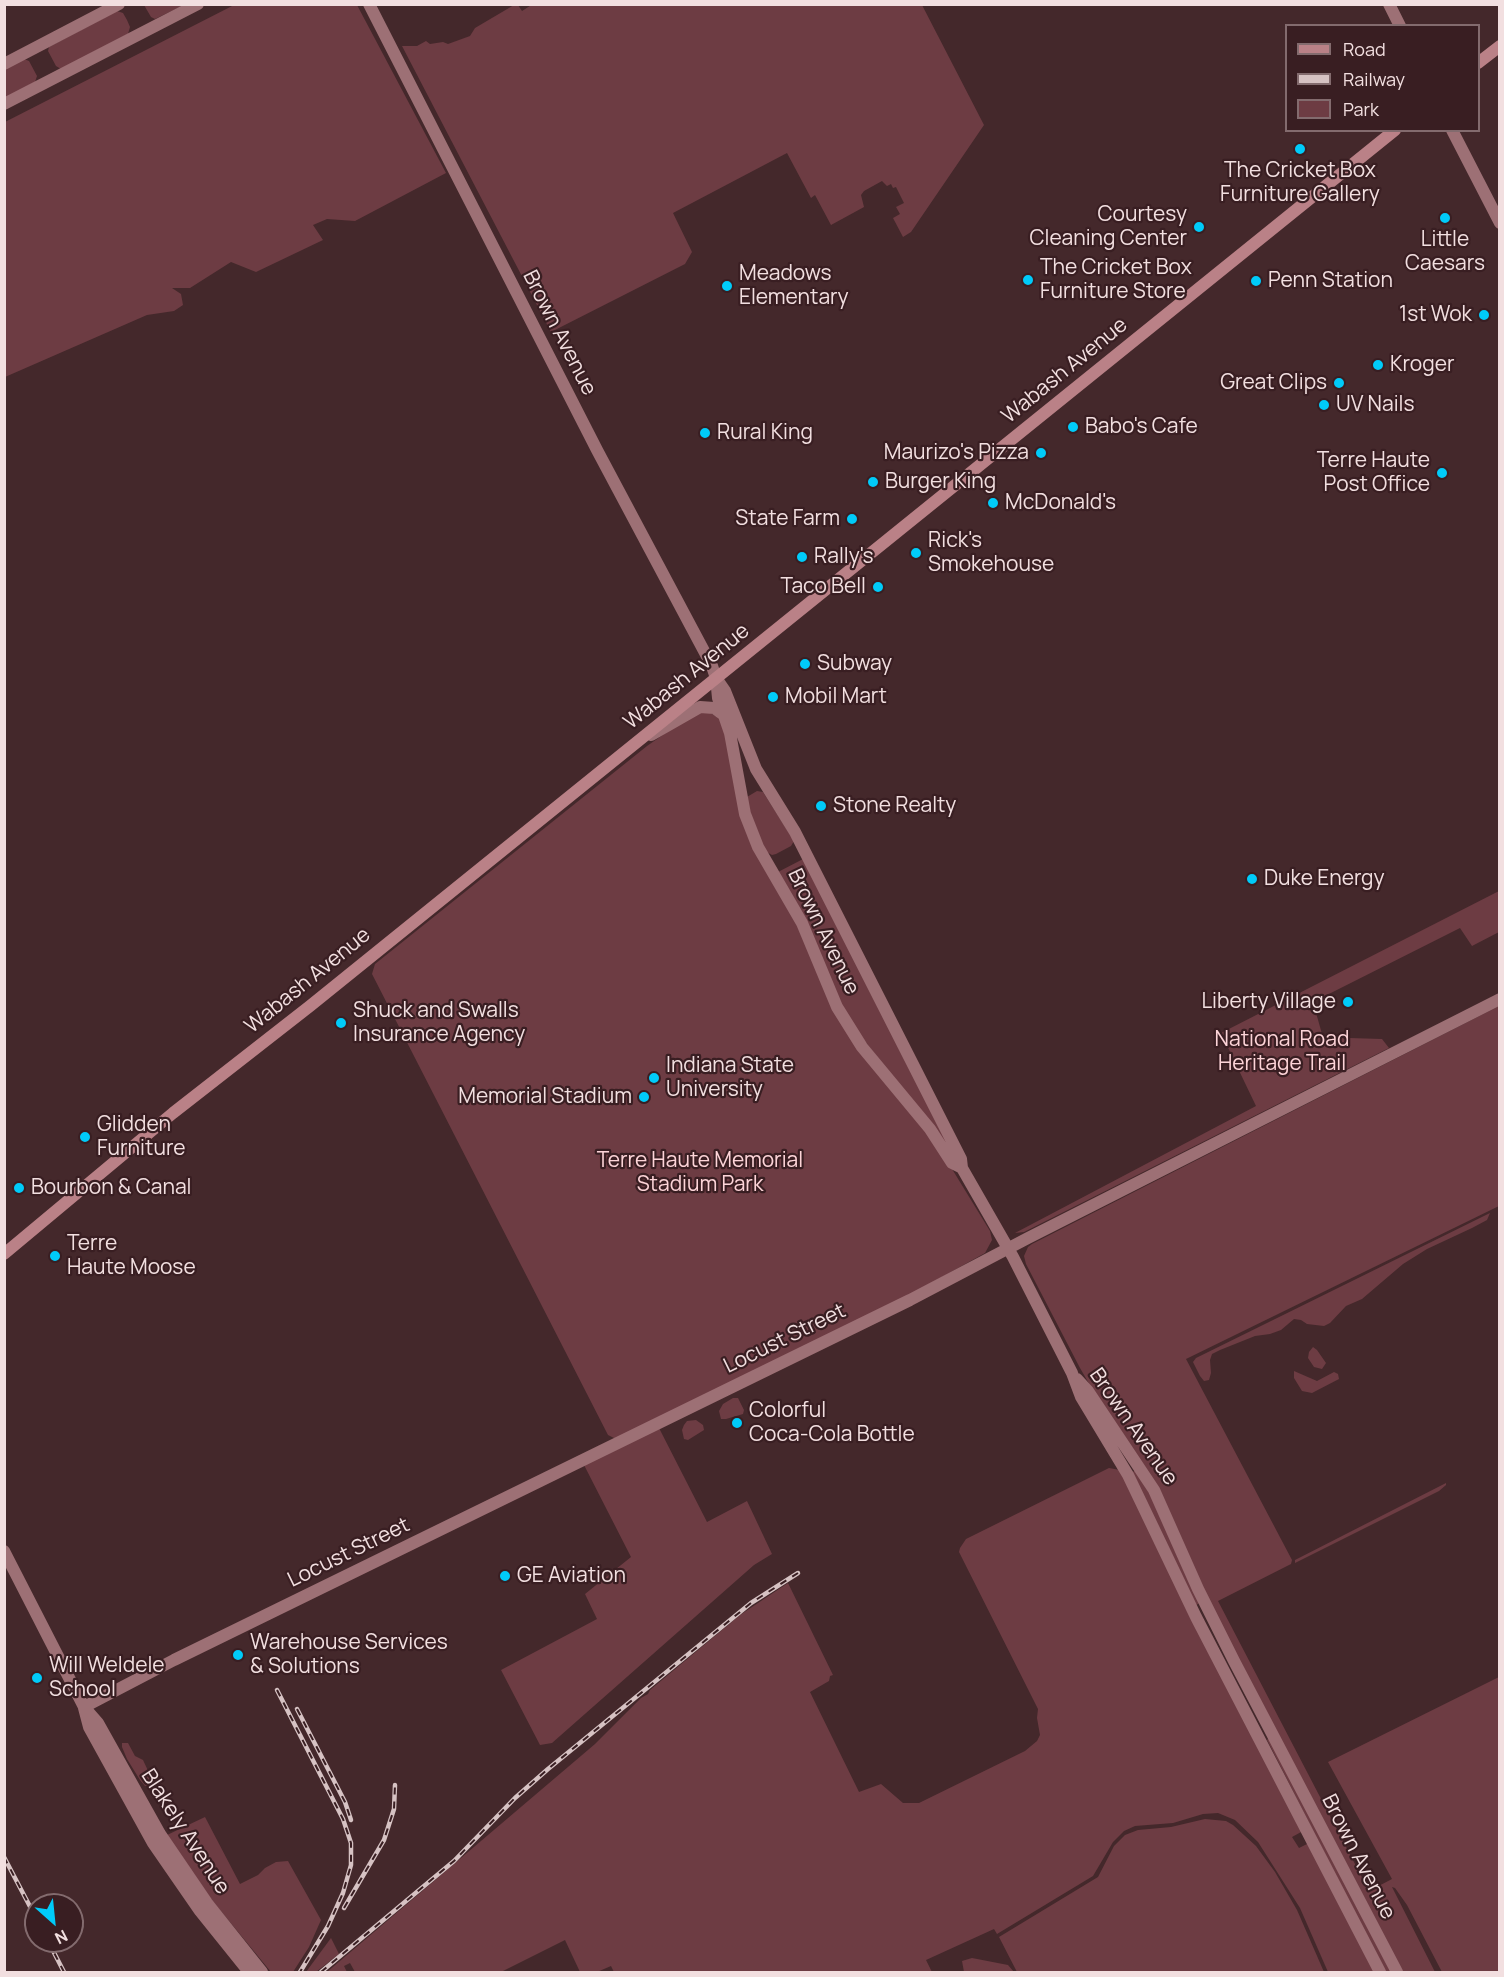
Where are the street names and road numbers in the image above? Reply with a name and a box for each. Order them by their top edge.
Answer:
street label: Brown Avenue [517,266,601,400]
street label: Wabash Avenue [997,313,1133,429]
street label: Wabash Avenue [619,619,755,735]
street label: Brown Avenue [782,865,864,999]
street label: Wabash Avenue [240,923,376,1039]
street label: Locust Street [720,1299,850,1379]
street label: Brown Avenue [1083,1364,1183,1490]
street label: Locust Street [284,1513,414,1593]
street label: Blakely Avenue [135,1765,235,1899]
street label: Brown Avenue [1316,1790,1400,1924]

